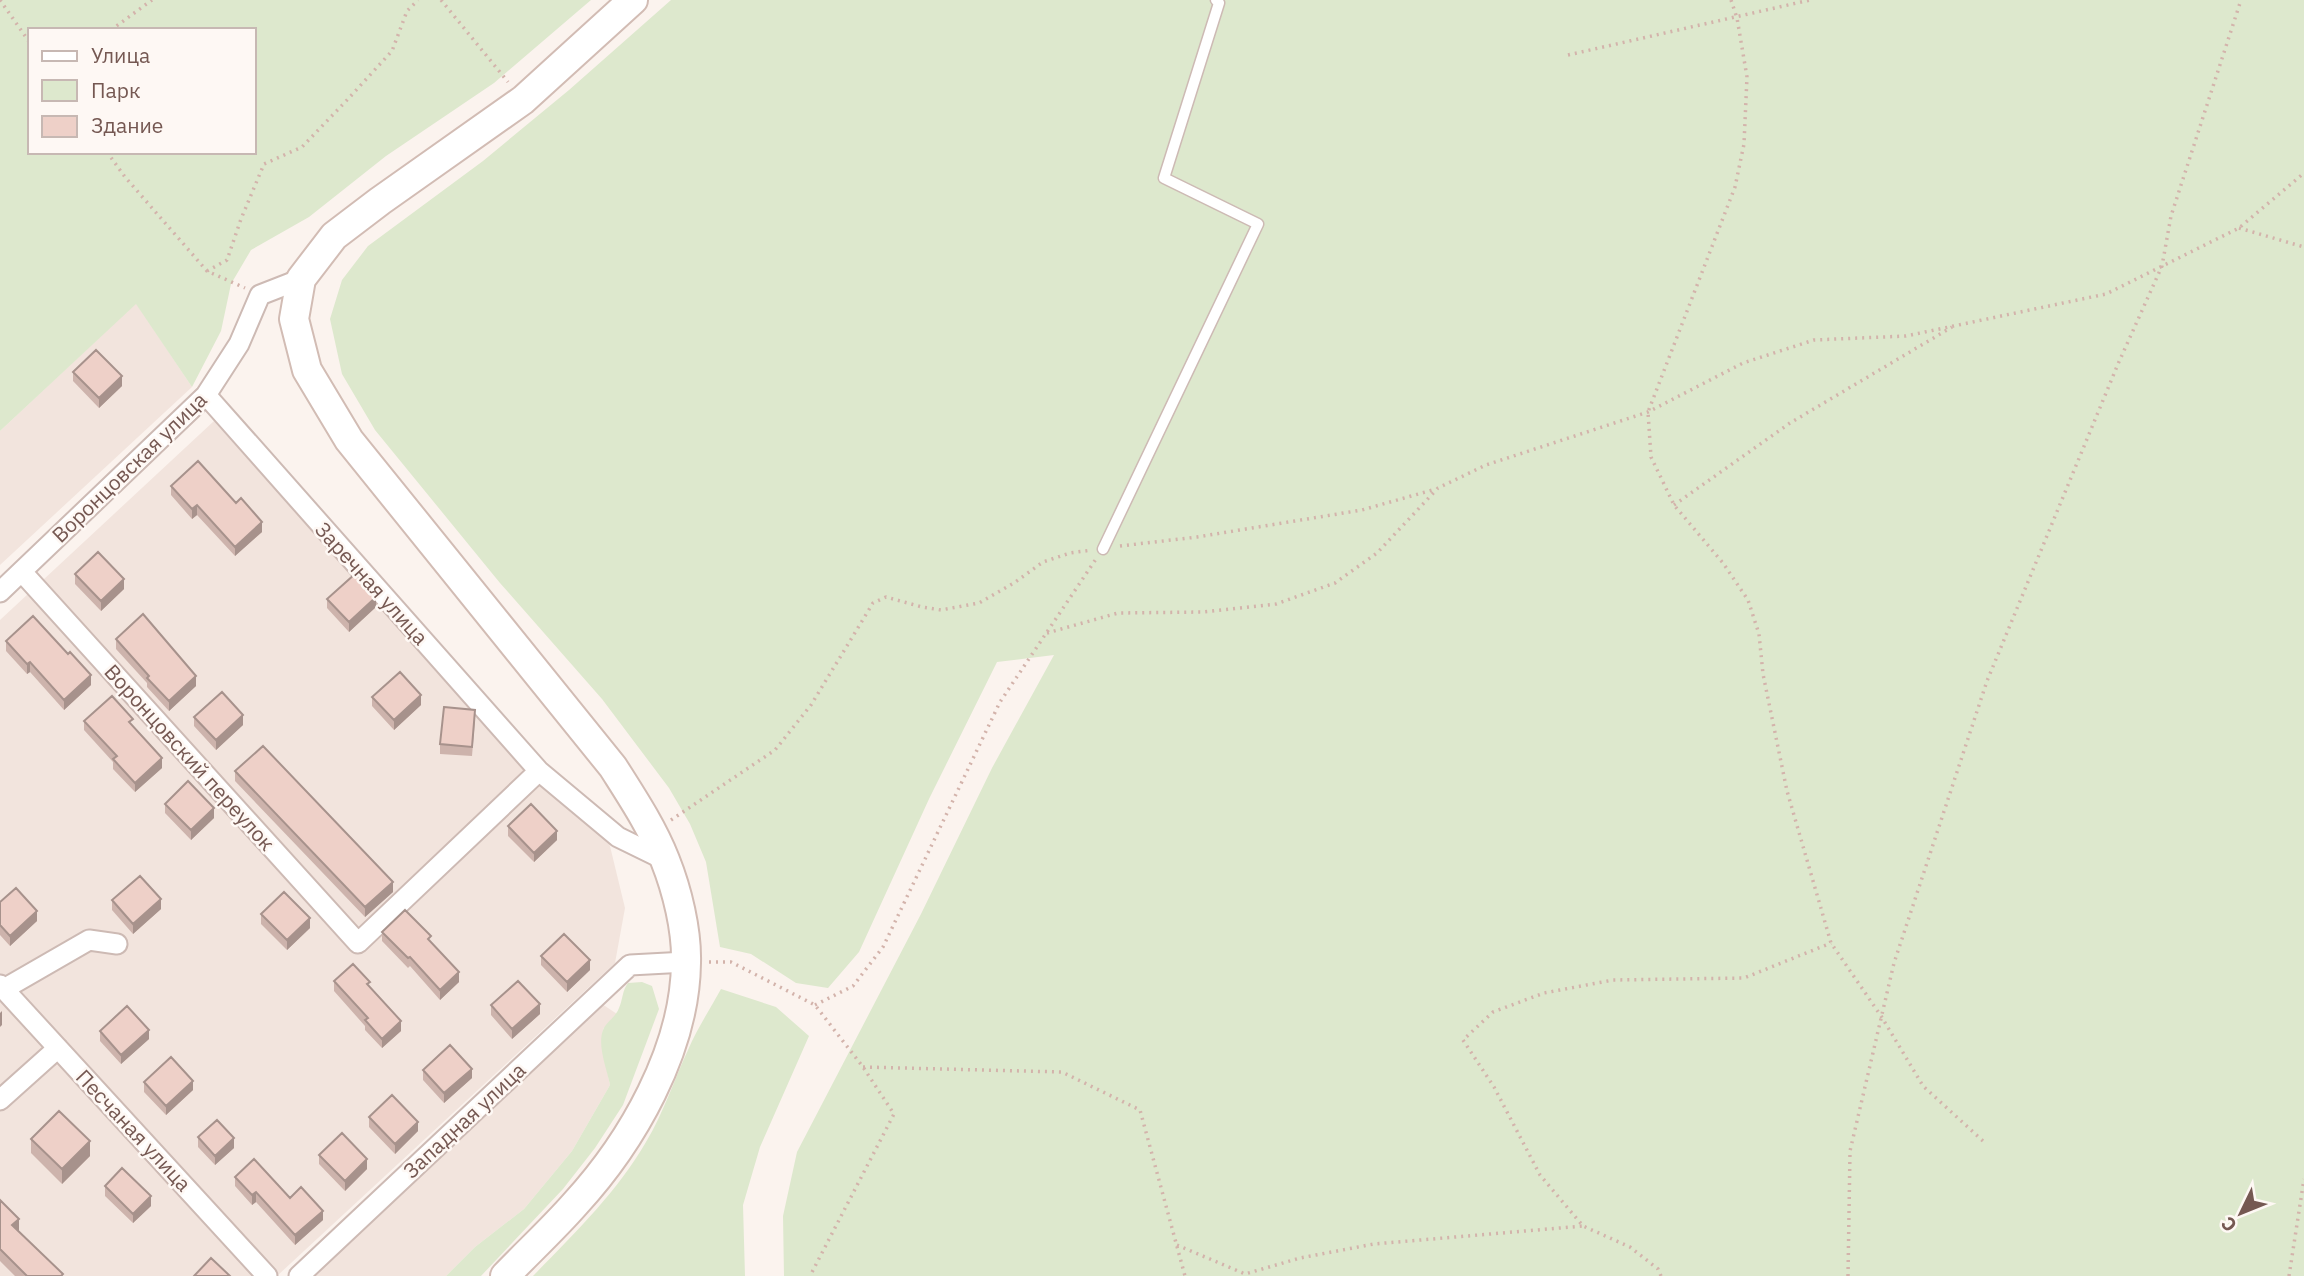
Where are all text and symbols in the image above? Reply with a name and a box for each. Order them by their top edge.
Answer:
legend [28,28,256,154]
text: Улица [91,41,150,69]
text: Парк [91,76,141,104]
text: Здание [91,111,163,139]
street label: Воронцовская улица [45,386,213,548]
street label: Заречная улица [309,515,435,651]
street label: Воронцовский переулок [99,658,281,856]
street label: Западная улица [397,1056,531,1184]
street label: Песчаная улица [70,1063,198,1197]
north arrow [2206,1178,2276,1248]
text: С [2216,1212,2242,1237]

